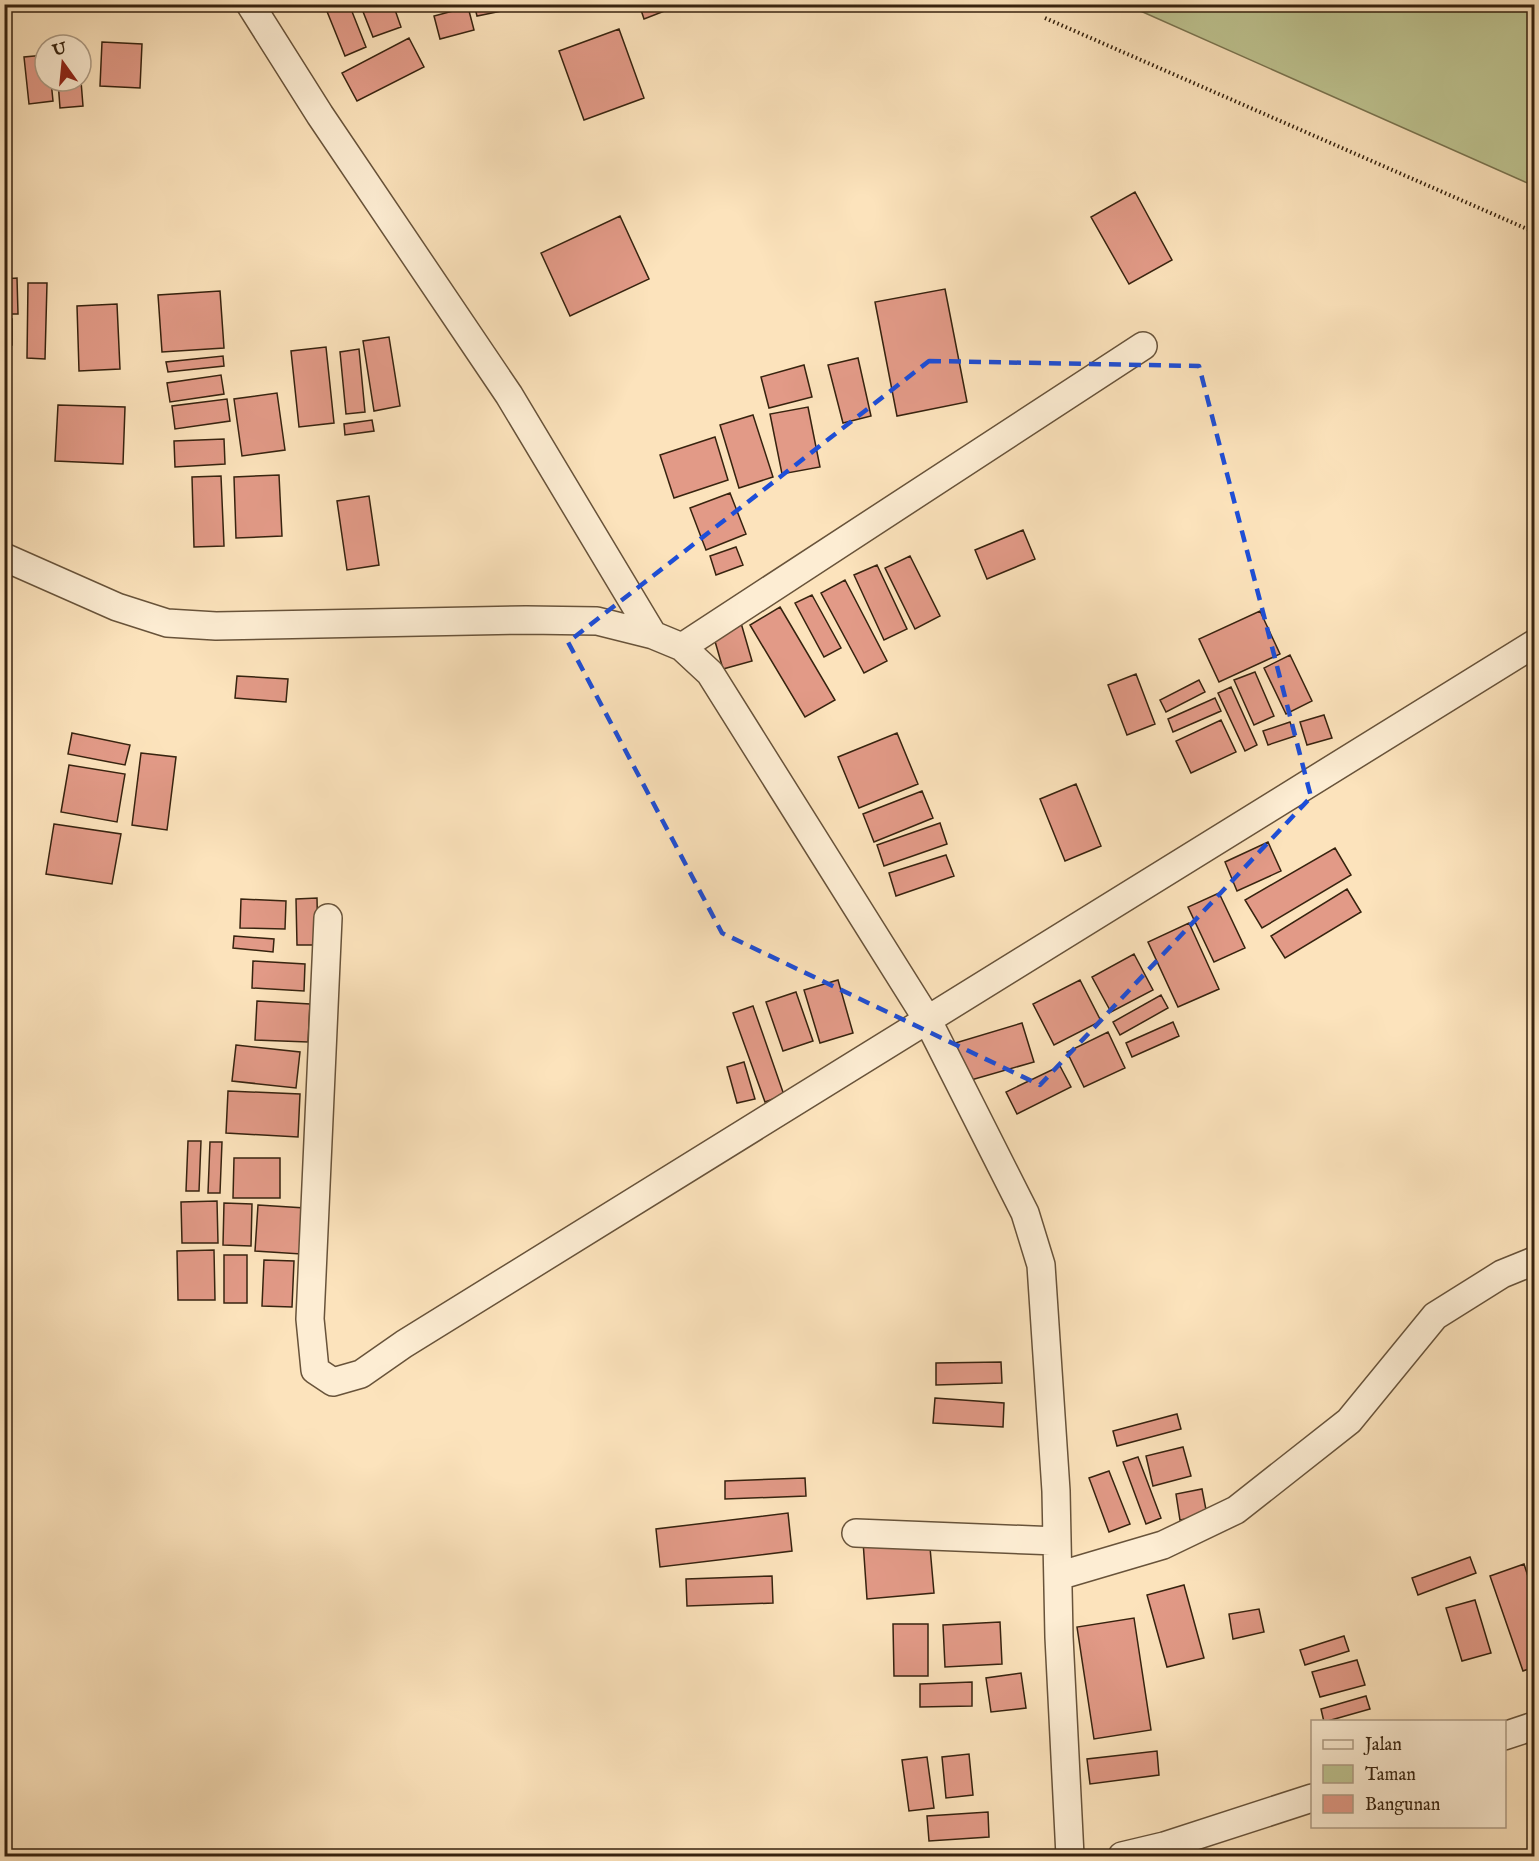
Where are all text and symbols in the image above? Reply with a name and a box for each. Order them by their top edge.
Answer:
north arrow [33,33,93,93]
text: U [50,39,69,62]
legend [1311,1720,1506,1828]
text: Jalan [1363,1734,1402,1757]
text: Taman [1365,1764,1416,1787]
text: Bangunan [1365,1794,1441,1817]

